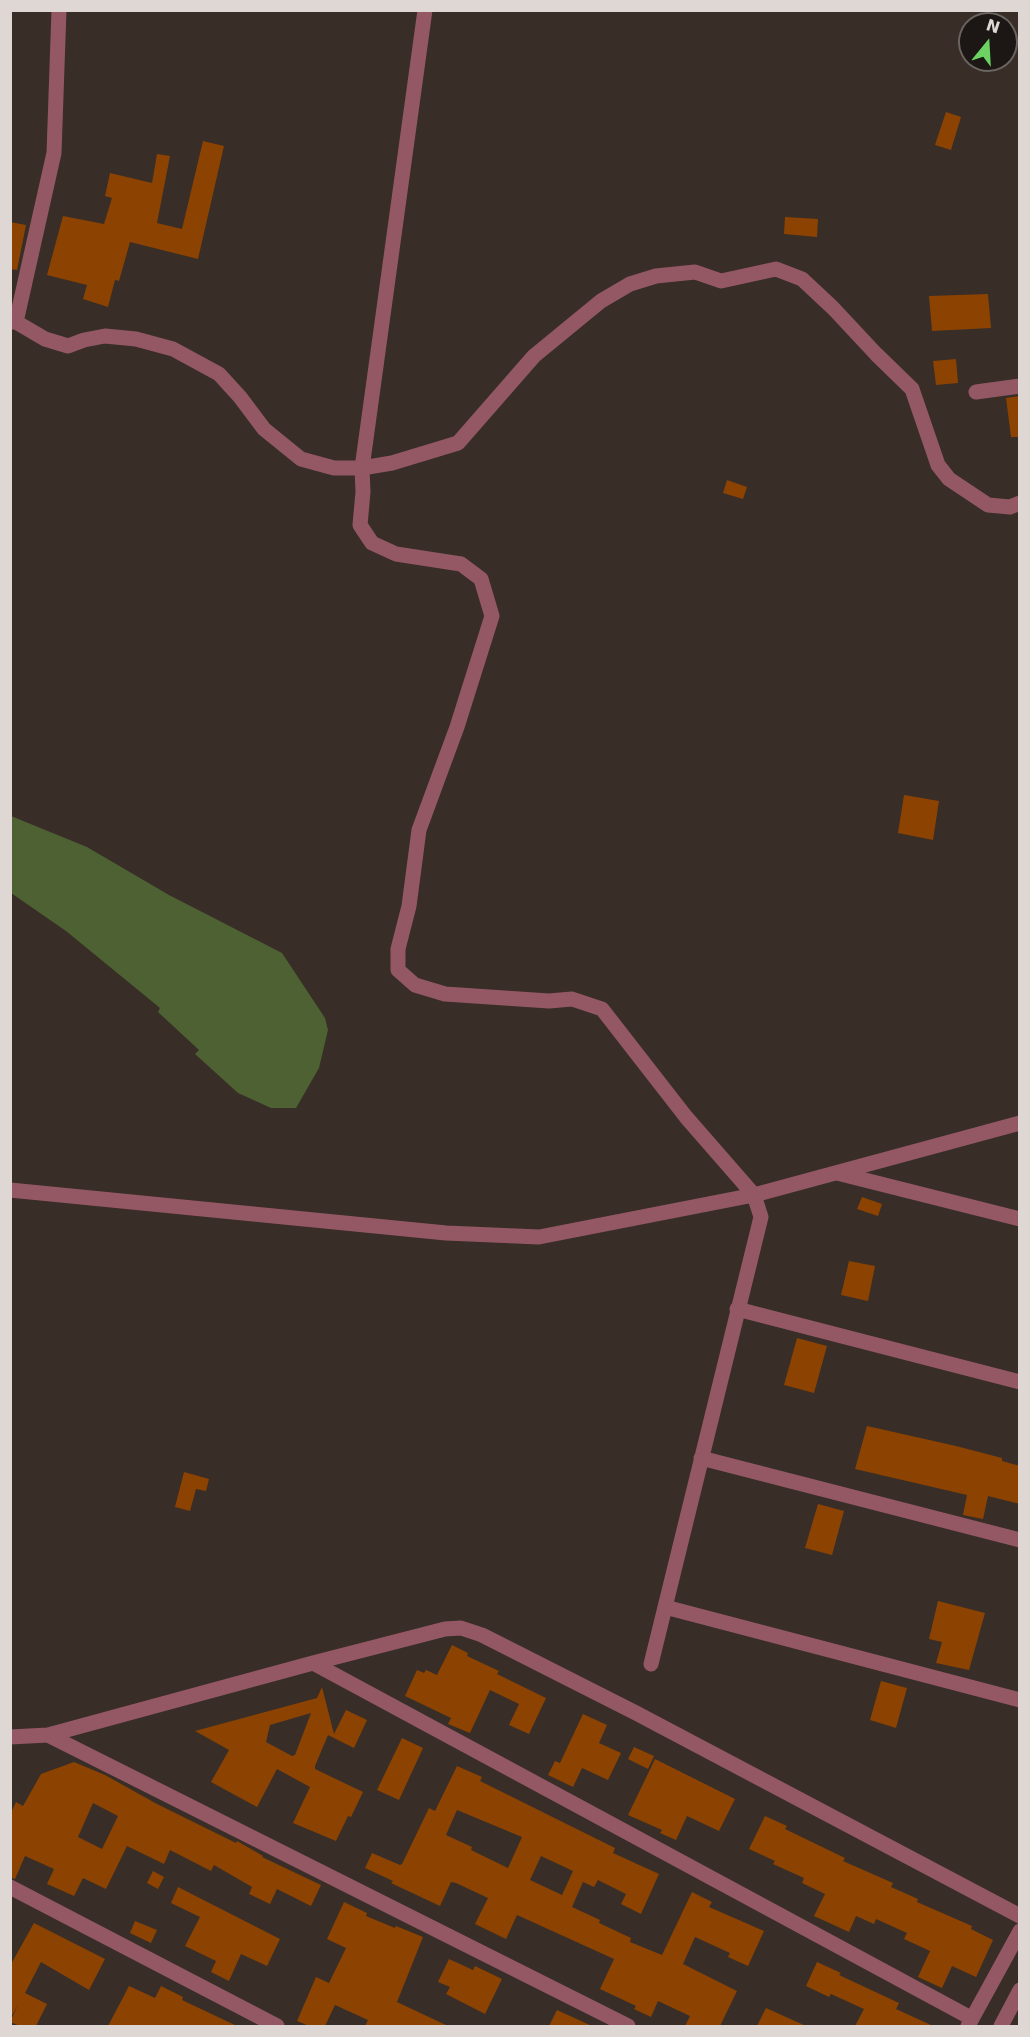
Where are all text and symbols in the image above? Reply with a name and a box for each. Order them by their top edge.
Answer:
north arrow [958,12,1018,72]
text: N [984,15,1002,37]

